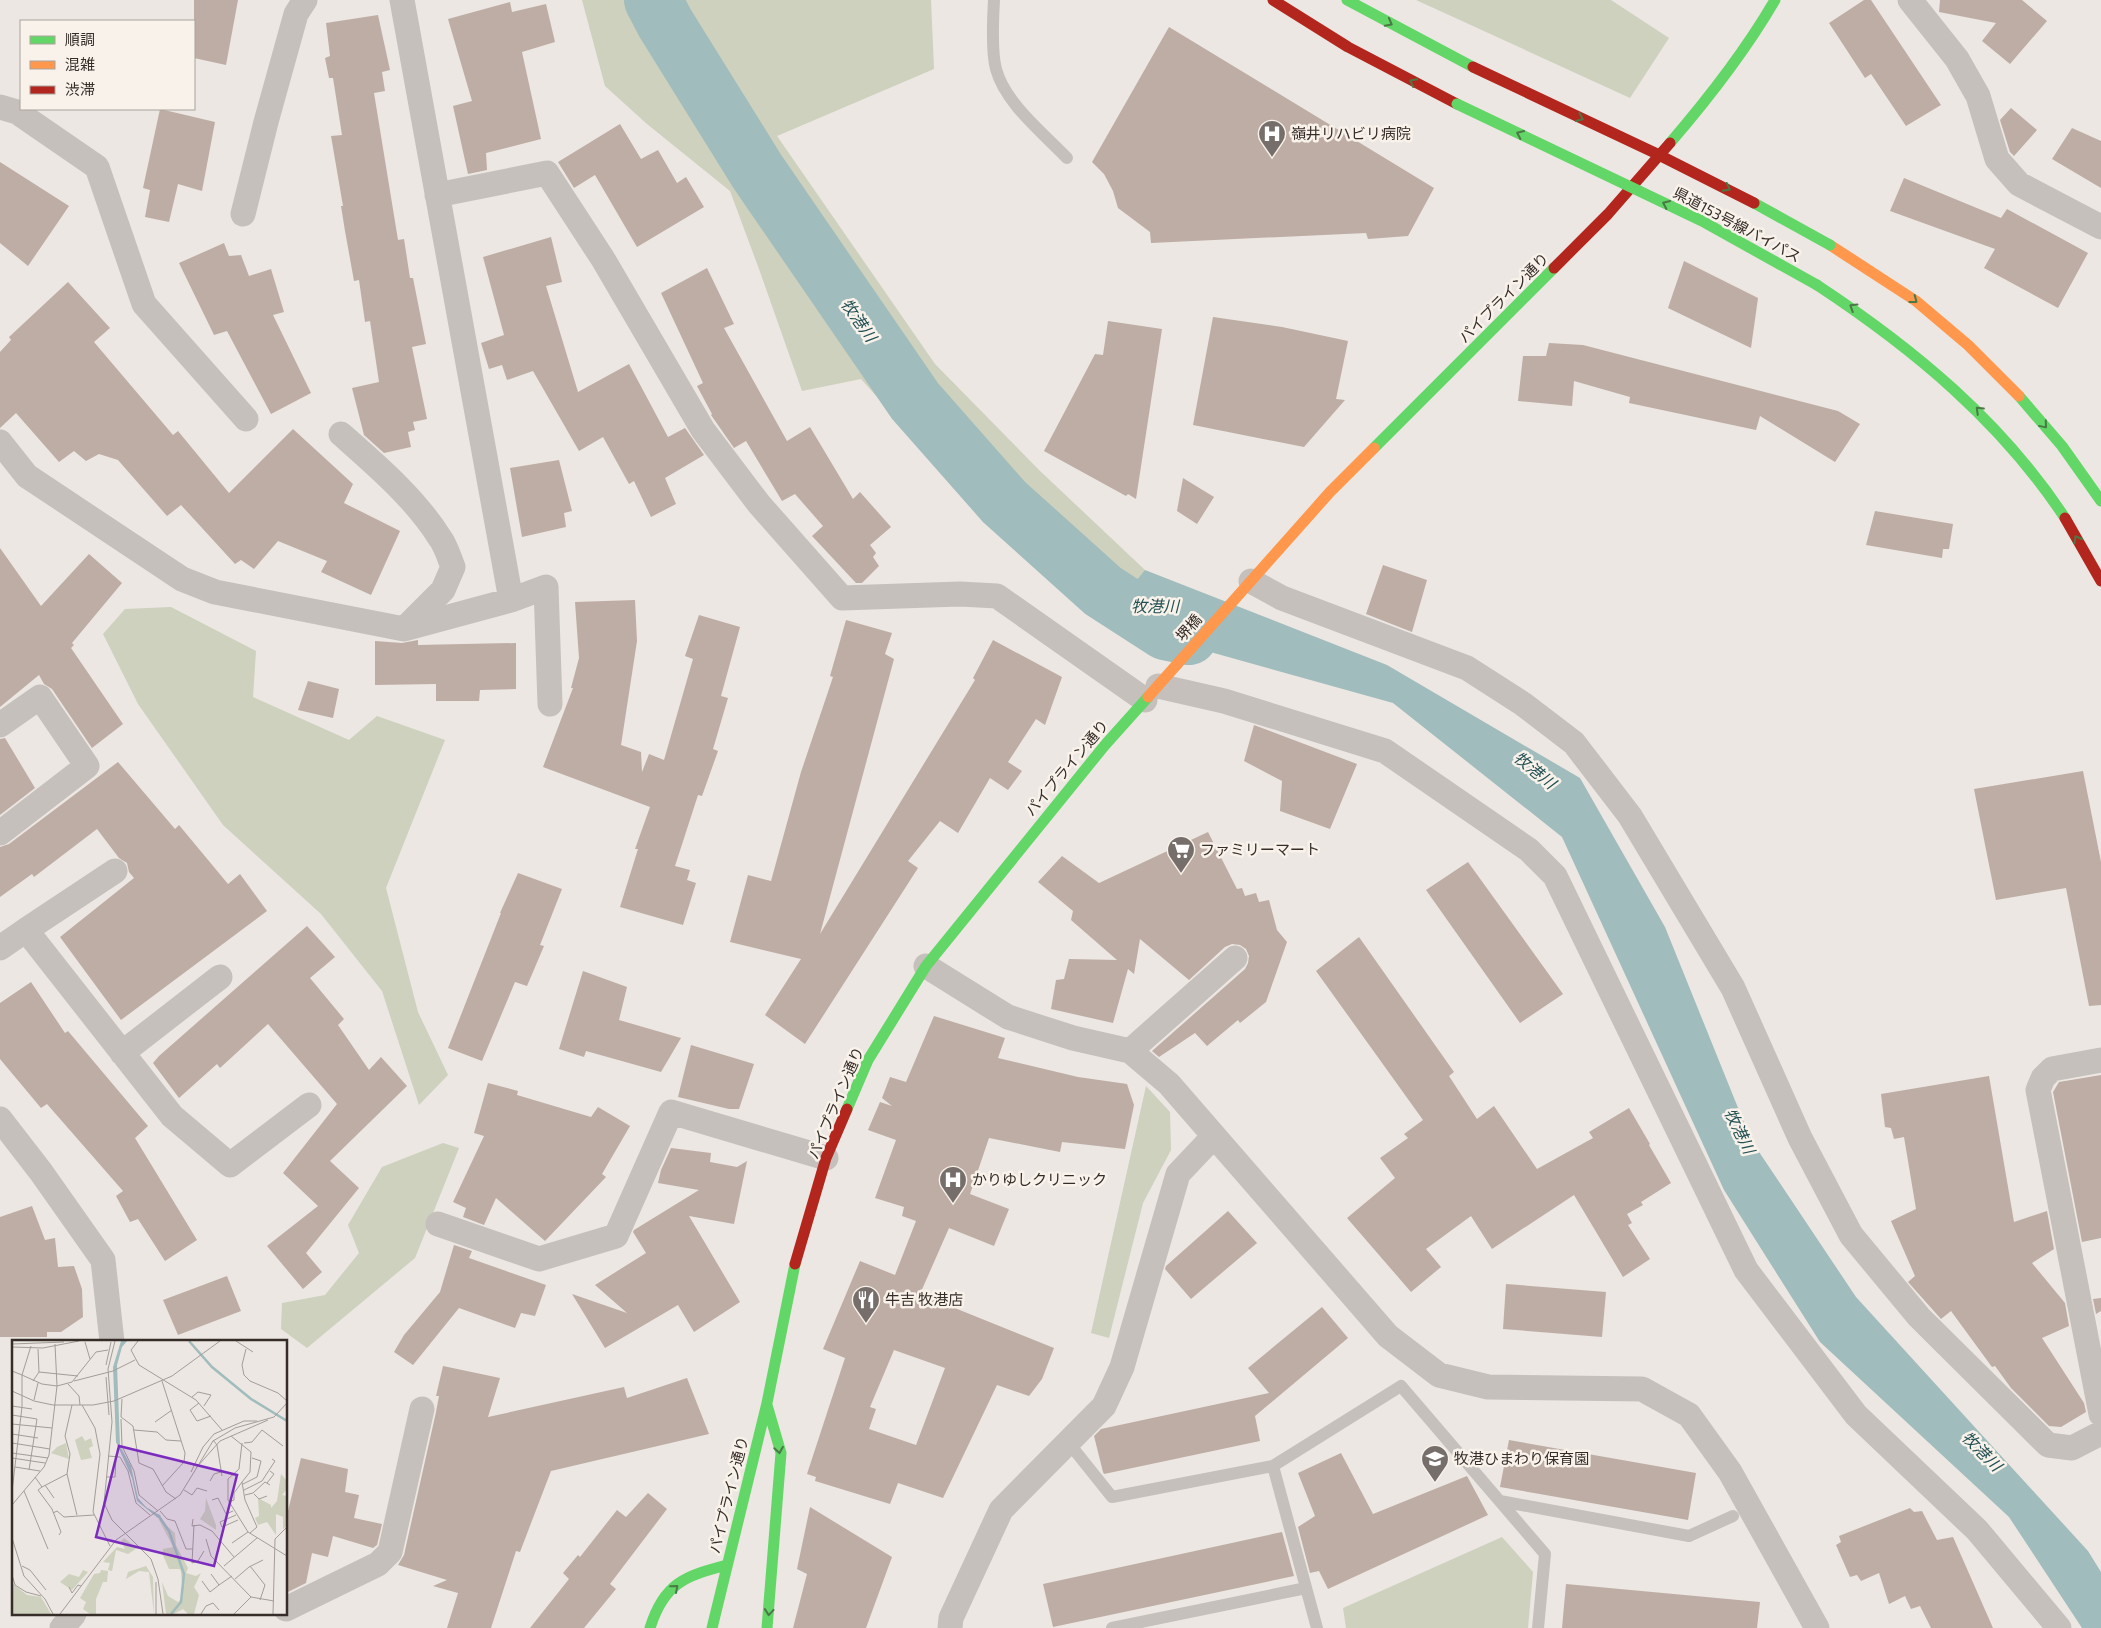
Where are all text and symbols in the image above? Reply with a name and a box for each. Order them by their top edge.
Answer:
one-way arrow [1384,17,1393,27]
legend [20,20,195,110]
text: 順調 [65,30,95,48]
text: 混雑 [65,55,95,73]
one-way arrow [1410,78,1419,88]
text: 渋滞 [65,80,95,98]
one-way arrow [1575,111,1584,122]
hospital icon: 嶺井リハビリ病院 [1257,119,1287,158]
place label: 嶺井リハビリ病院 [1291,124,1411,142]
one-way arrow [1516,130,1525,141]
one-way arrow [1722,182,1731,192]
street label: 県道153号線バイパス [1671,183,1804,265]
one-way arrow [1662,200,1671,210]
street label: パイプライン通り [1454,248,1552,346]
water label: 牧港川 [838,295,882,346]
one-way arrow [1908,295,1917,303]
one-way arrow [1849,304,1858,314]
one-way arrow [1975,407,1984,416]
one-way arrow [2038,419,2046,428]
one-way arrow [2074,535,2084,544]
water label: 牧港川 [1131,596,1181,615]
street label: 堺橋 [1172,610,1205,645]
street label: パイプライン通り [1021,716,1112,819]
water label: 牧港川 [1511,747,1561,793]
supermarket icon: ファミリーマート [1166,835,1196,874]
place label: ファミリーマート [1200,840,1320,858]
street label: パイプライン通り [803,1044,867,1161]
water label: 牧港川 [1721,1105,1760,1158]
hospital icon: かりゆしクリニック [938,1165,968,1204]
place label: かりゆしクリニック [972,1170,1107,1188]
restaurant icon: 牛吉 牧港店 [851,1285,881,1324]
place label: 牛吉 牧港店 [885,1290,963,1308]
inset map [12,1340,288,1616]
water label: 牧港川 [1959,1427,2007,1476]
street label: パイプライン通り [705,1434,751,1555]
school or university icon: 牧港ひまわり保育園 [1420,1444,1450,1483]
one-way arrow [773,1446,783,1455]
place label: 牧港ひまわり保育園 [1454,1449,1589,1467]
one-way arrow [670,1584,679,1593]
one-way arrow [763,1609,774,1617]

